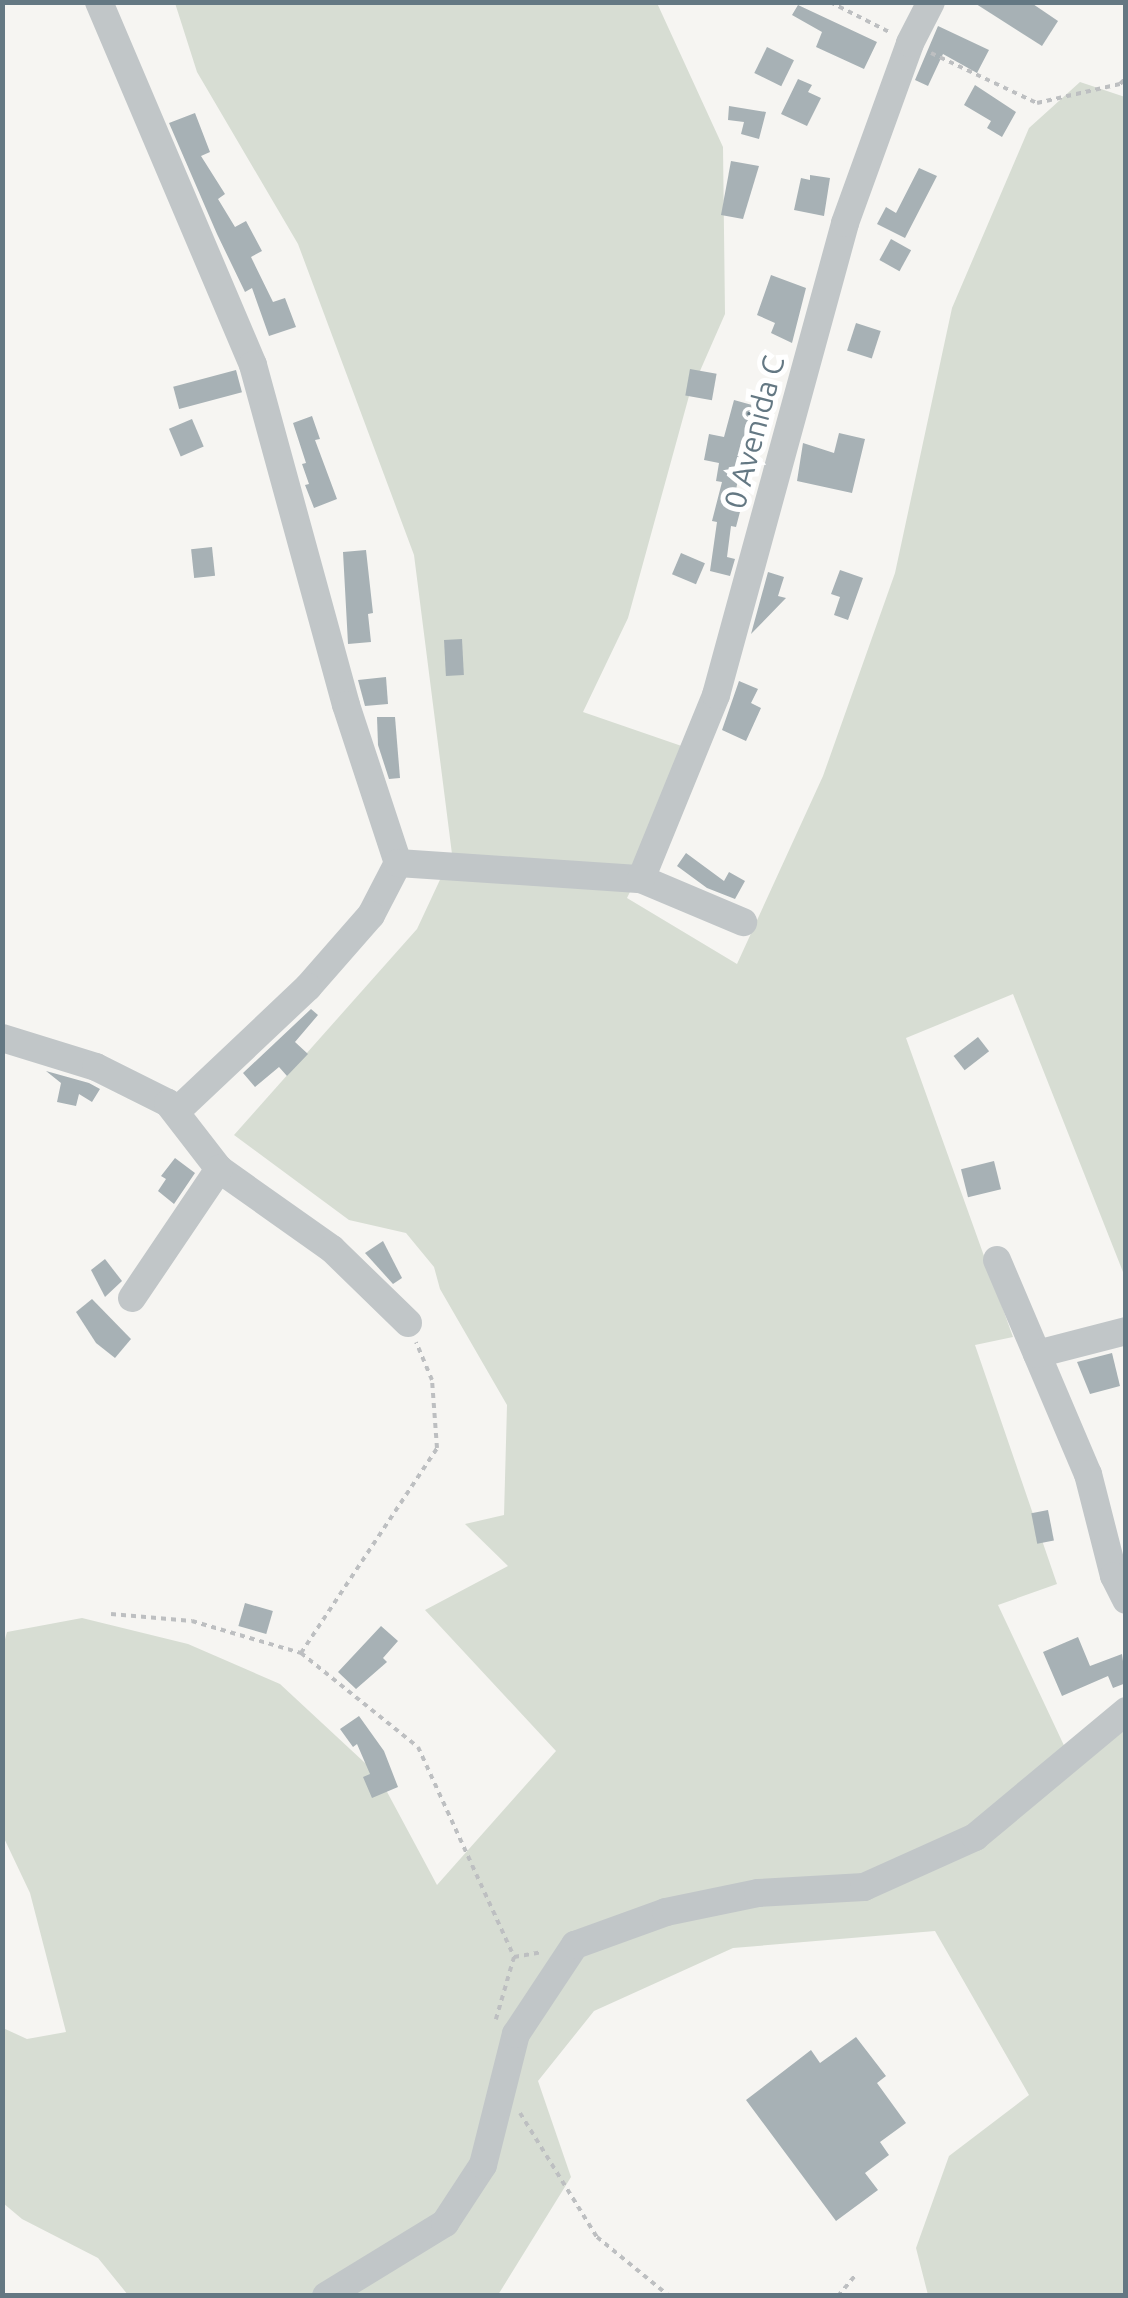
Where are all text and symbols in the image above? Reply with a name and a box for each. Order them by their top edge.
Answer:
street label: 0 Avenida C [716,352,792,512]

